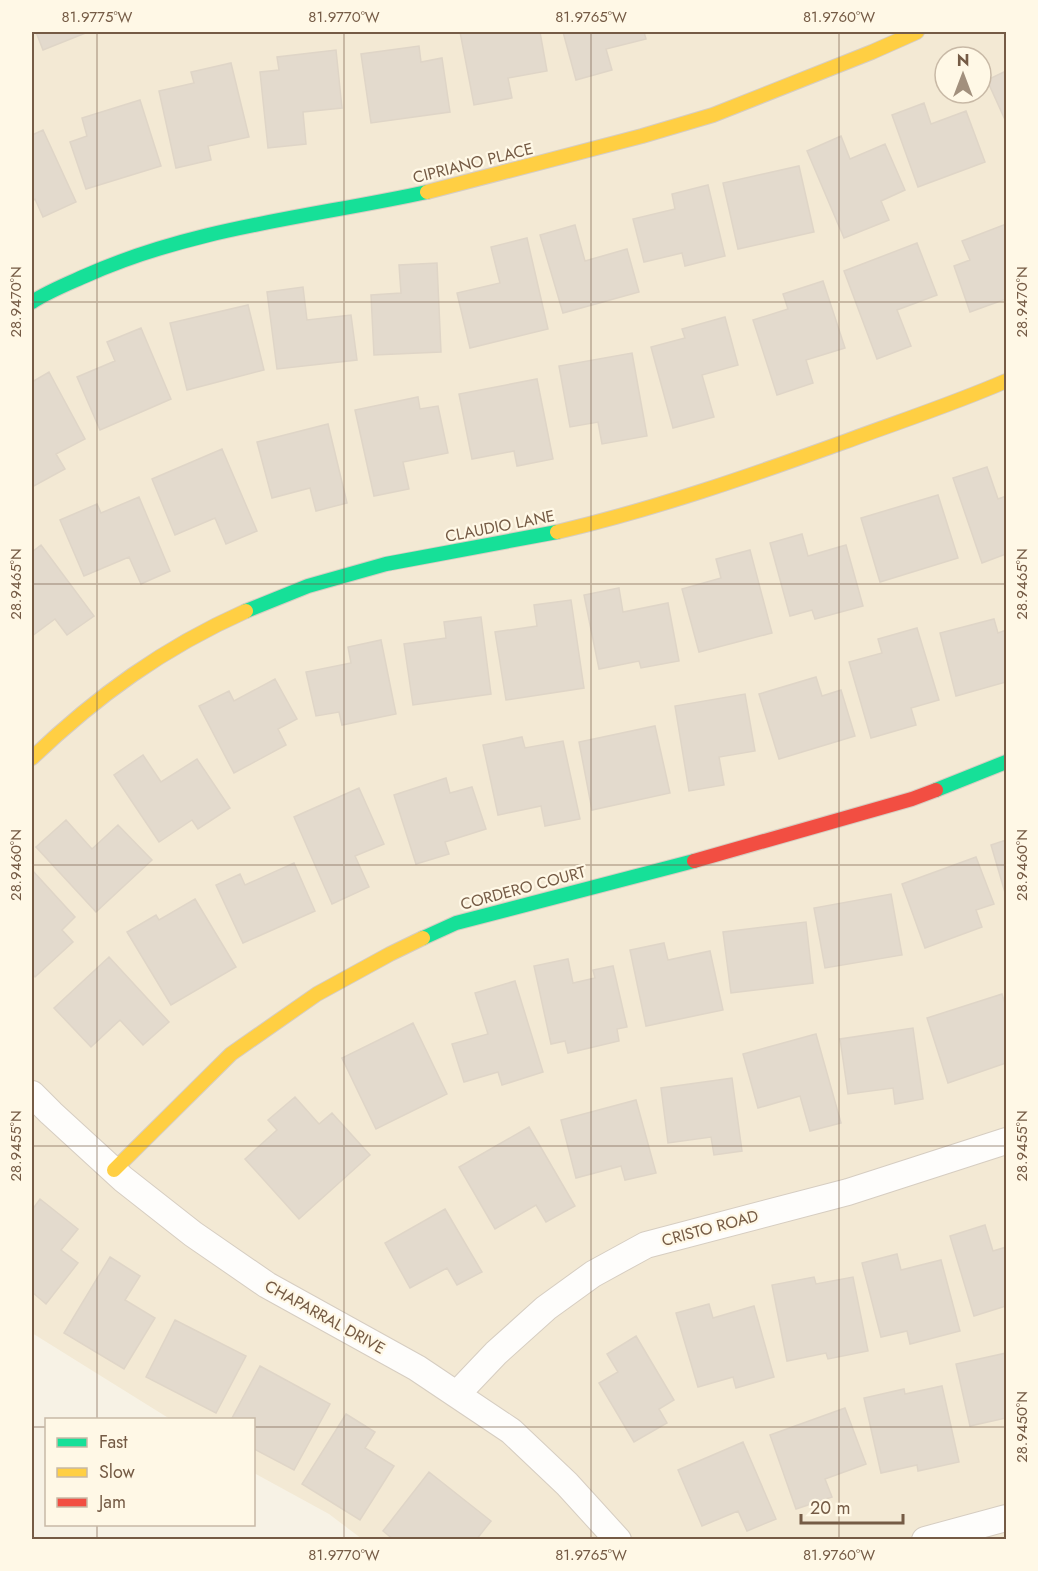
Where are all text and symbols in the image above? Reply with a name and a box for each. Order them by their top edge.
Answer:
text: 81.9775°W [62,6,133,28]
text: 81.9770°W [308,6,380,28]
text: 81.9765°W [555,6,627,28]
text: 81.9760°W [803,6,875,28]
north arrow [933,45,993,105]
text: N [957,49,969,72]
street label: CIPRIANO PLACE [410,137,536,189]
text: 28.9470°N [5,266,27,338]
text: 28.9470°N [1011,266,1033,338]
street label: CLAUDIO LANE [443,504,557,548]
text: 28.9465°N [5,548,27,620]
text: 28.9465°N [1011,548,1033,620]
text: 28.9460°N [5,829,27,901]
text: 28.9460°N [1011,829,1033,901]
street label: CORDERO COURT [458,860,589,916]
text: 28.9455°N [5,1110,27,1182]
text: 28.9455°N [1011,1110,1033,1182]
street label: CRISTO ROAD [659,1204,761,1252]
street label: CHAPARRAL DRIVE [260,1274,390,1360]
text: 28.9450°N [1011,1391,1033,1463]
legend [45,1418,255,1526]
text: Fast [99,1429,128,1455]
text: Slow [99,1459,136,1485]
scale bar [801,1487,903,1525]
text: Jam [97,1489,126,1515]
text: 20 m [810,1495,850,1521]
text: 81.9770°W [308,1544,380,1566]
text: 81.9765°W [555,1544,627,1566]
text: 81.9760°W [803,1544,875,1566]

